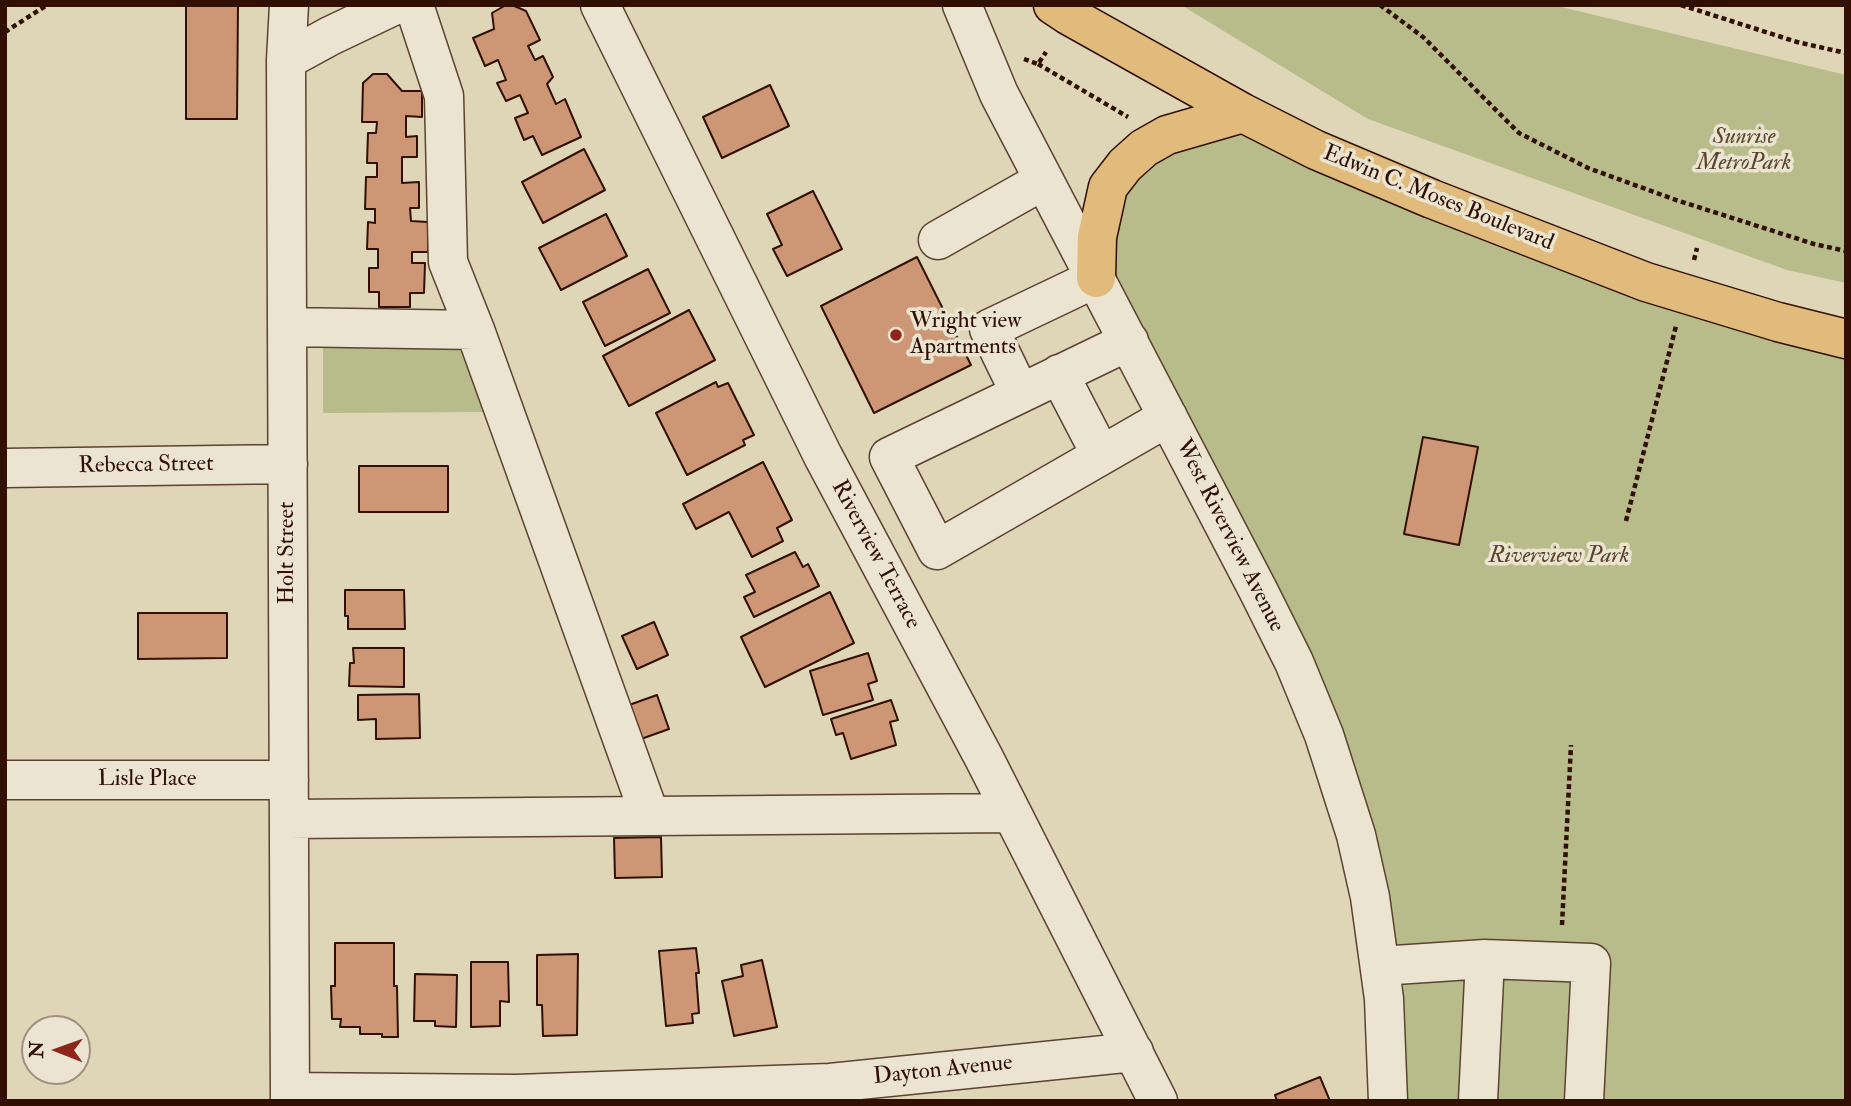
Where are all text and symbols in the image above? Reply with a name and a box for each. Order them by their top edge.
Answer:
park label: Sunrise MetroPark [1697,124,1791,178]
street label: Edwin C. Moses Boulevard [1319,140,1557,258]
place label: Wright view Apartments [910,308,1021,362]
marker: Wright view Apartments [888,327,904,343]
street label: West Riverview Avenue [1168,435,1290,637]
street label: Rebecca Street [78,451,214,481]
street label: Riverview Terrace [824,476,926,634]
street label: Holt Street [274,502,302,604]
park label: Riverview Park [1489,543,1629,571]
street label: Lisle Place [98,766,196,794]
north arrow [21,1015,91,1085]
text: N [25,1041,49,1058]
street label: Dayton Avenue [872,1050,1014,1092]

